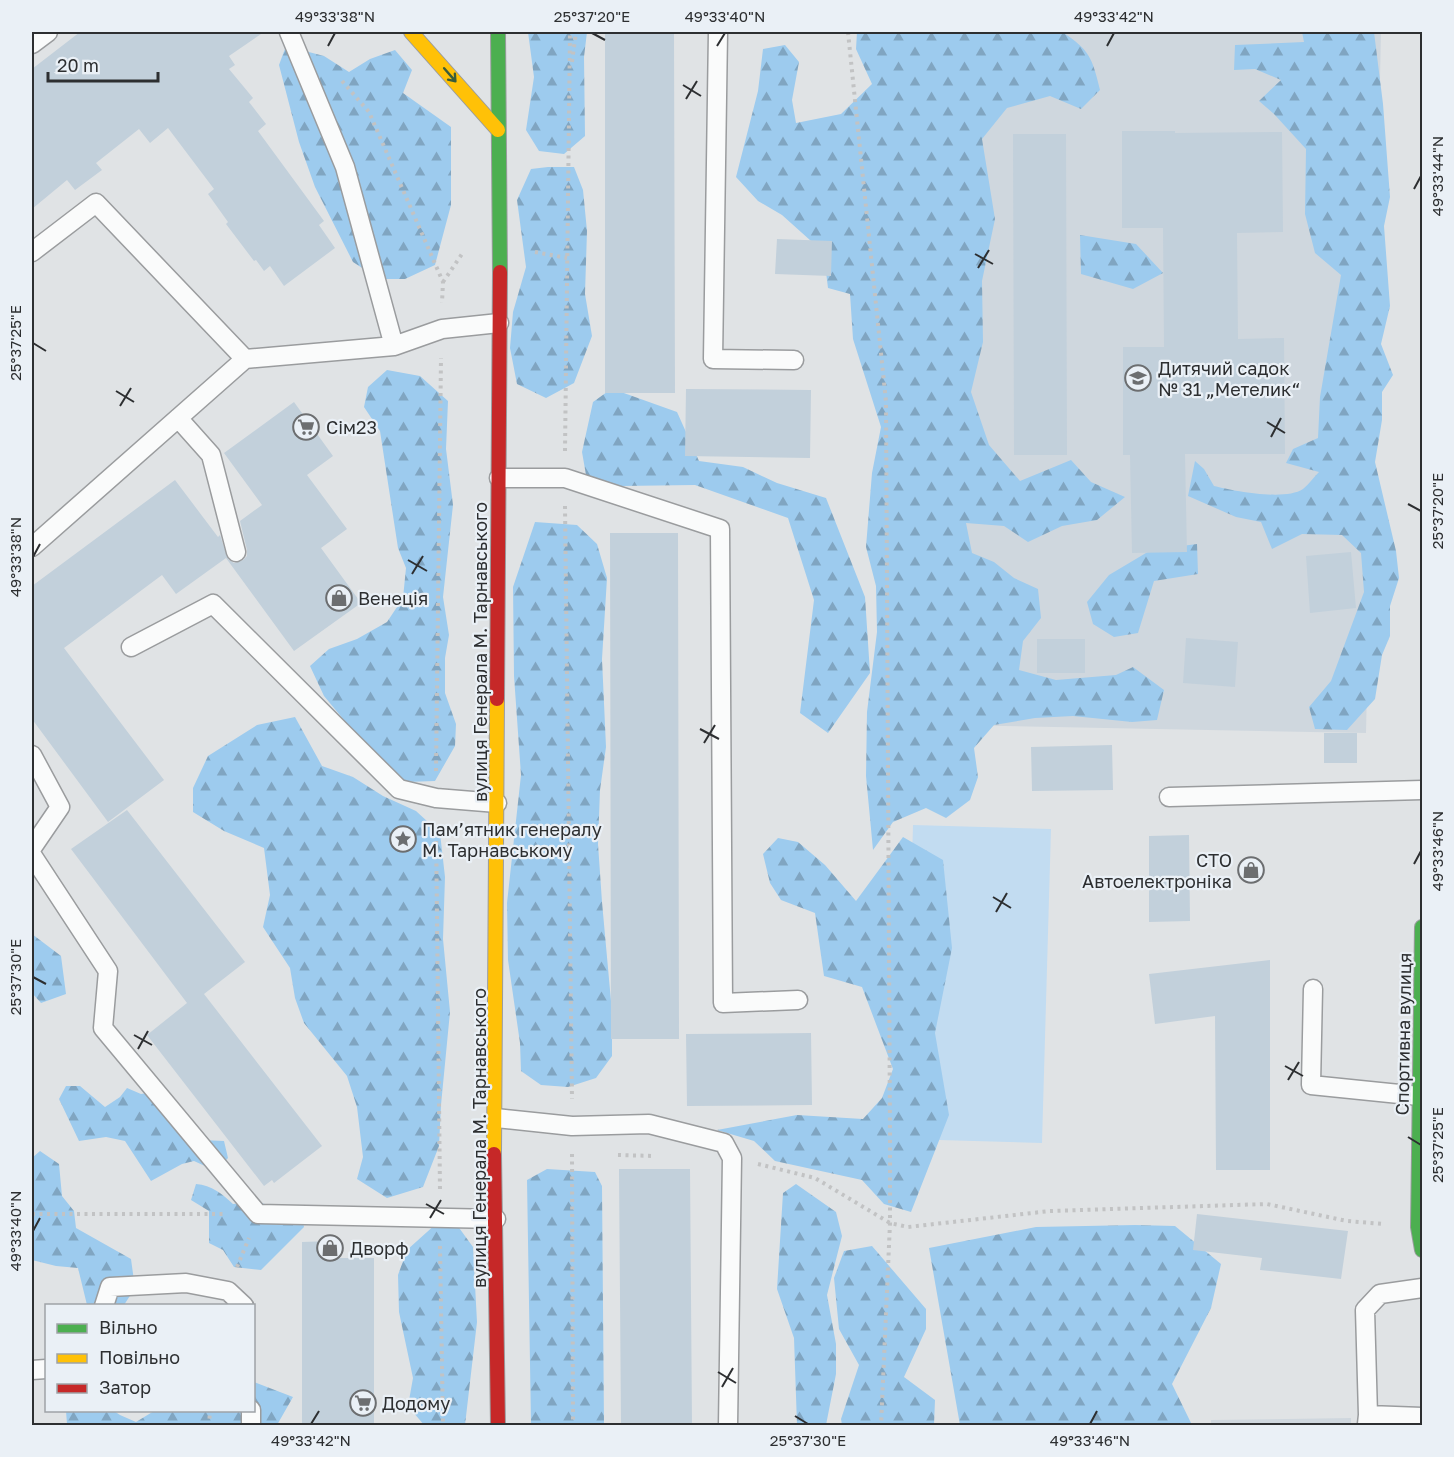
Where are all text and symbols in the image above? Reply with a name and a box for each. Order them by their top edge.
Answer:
text: 49°33'38"N [295,7,375,25]
text: 25°37'20"E [554,7,630,25]
text: 49°33'40"N [685,7,765,25]
text: 49°33'42"N [1074,7,1154,25]
scale bar [48,45,158,83]
text: 20 m [57,54,99,76]
one-way arrow [443,67,457,82]
text: 49°33'44"N [1428,136,1446,216]
text: 25°37'25"E [6,305,24,381]
place label: Дитячий садок № 31 „Метелик“ [1158,357,1300,400]
school or university icon: Дитячий садок № 31 „Метелик“ [1123,363,1153,393]
supermarket icon: Сім23 [291,412,321,442]
place label: Сім23 [326,416,377,438]
text: 25°37'20"E [1428,473,1446,549]
street label: вулиця Генерала М. Тарнавського [469,502,491,802]
text: 49°33'38"N [6,517,24,597]
shop icon: Венеція [324,583,354,613]
place label: Венеція [358,587,428,609]
text: 49°33'46"N [1428,811,1446,891]
place label: Пам’ятник генералу М. Тарнавському [422,818,602,861]
place icon: Пам’ятник генералу М. Тарнавському [388,824,418,854]
place label: СТО Автоелектроніка [1082,849,1232,892]
shop icon: СТО Автоелектроніка [1236,855,1266,885]
text: 25°37'30"E [6,939,24,1015]
street label: Спортивна вулиця [1391,952,1415,1116]
street label: вулиця Генерала М. Тарнавського [468,988,490,1288]
text: 25°37'25"E [1428,1107,1446,1183]
text: 49°33'40"N [6,1191,24,1271]
shop icon: Дворф [315,1233,345,1263]
place label: Дворф [350,1237,409,1259]
legend [45,1304,255,1412]
text: Вільно [99,1316,158,1338]
text: Повільно [99,1346,180,1368]
text: Затор [99,1376,151,1398]
supermarket icon: Додому [348,1388,378,1418]
place label: Додому [382,1392,450,1414]
text: 49°33'42"N [271,1431,351,1449]
text: 25°37'30"E [770,1431,846,1449]
text: 49°33'46"N [1050,1431,1130,1449]

